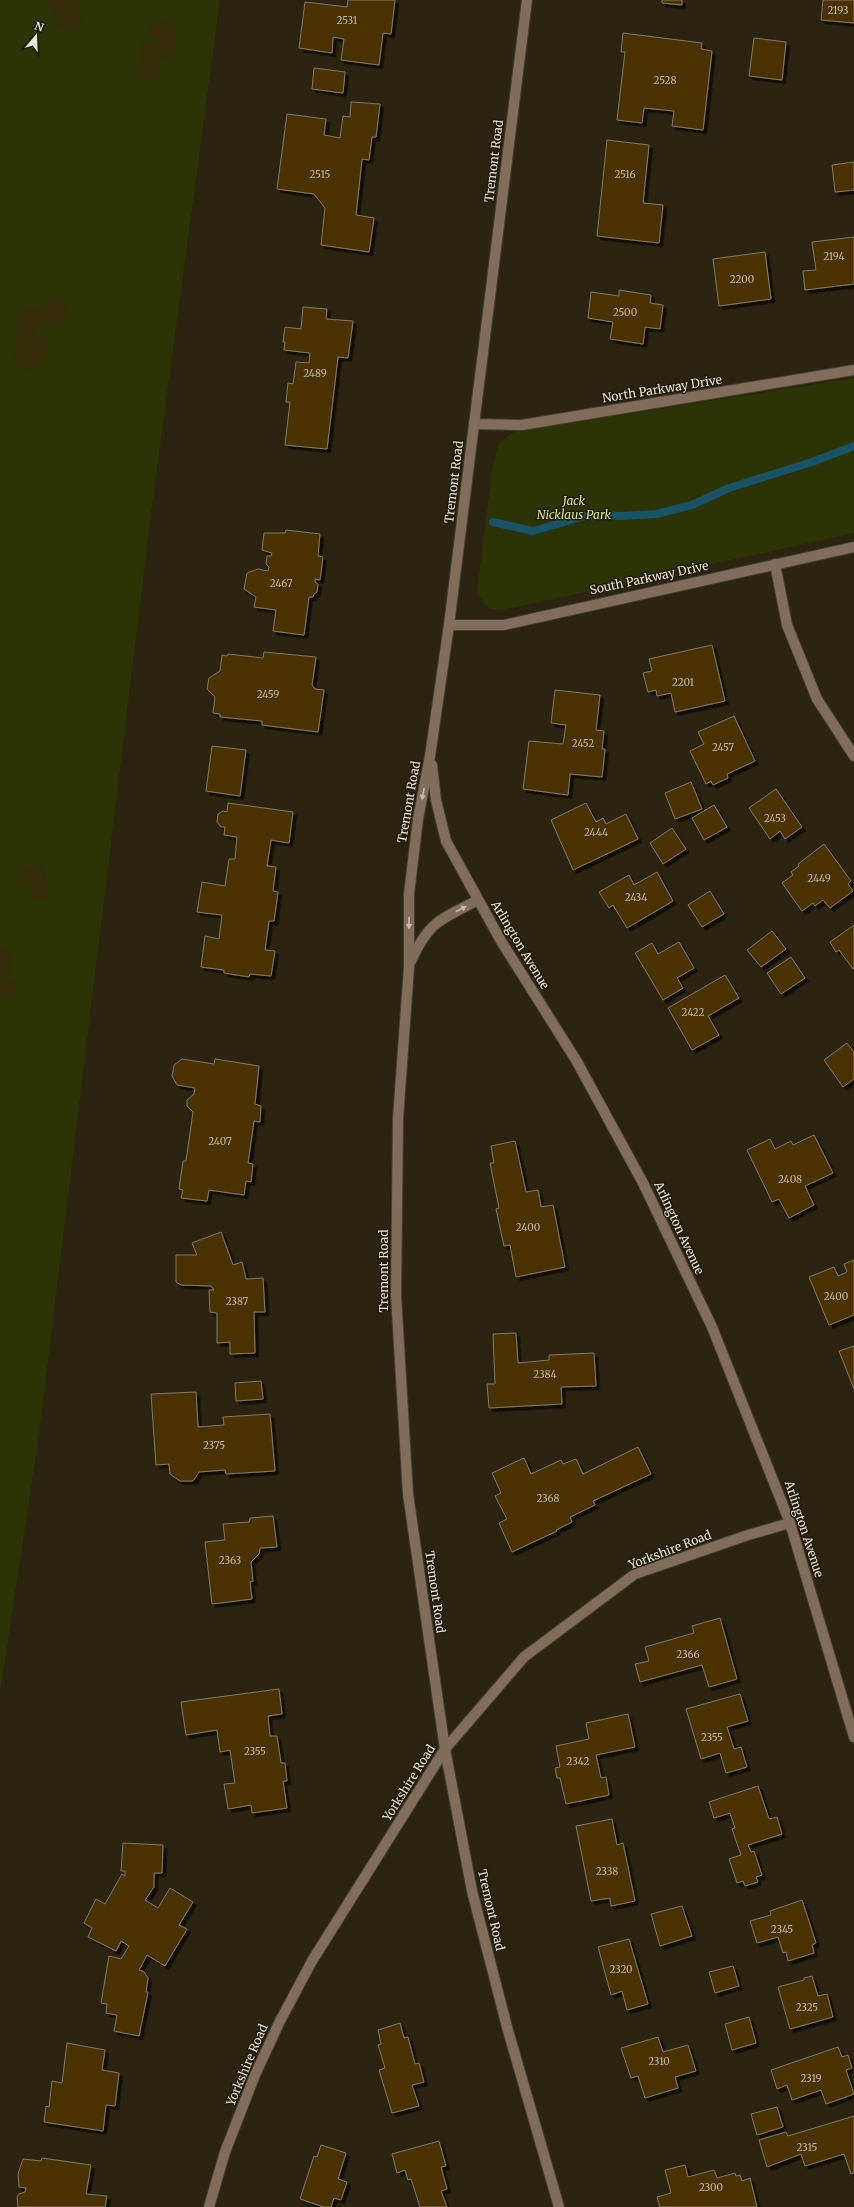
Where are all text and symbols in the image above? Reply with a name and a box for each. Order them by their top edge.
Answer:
house number: 2193 [828,4,849,17]
house number: 2531 [337,14,358,27]
north arrow [16,16,56,56]
text: N [33,19,46,35]
house number: 2528 [654,74,676,87]
street label: Tremont Road [481,119,506,203]
house number: 2515 [310,168,331,181]
house number: 2516 [614,168,636,181]
house number: 2194 [823,250,845,263]
house number: 2200 [730,273,754,286]
house number: 2500 [613,306,637,319]
house number: 2489 [303,367,327,380]
street label: North Parkway Drive [601,372,723,405]
street label: Tremont Road [441,440,466,524]
park label: Jack Nicklaus Park [537,493,612,522]
street label: South Parkway Drive [588,558,710,597]
house number: 2467 [270,577,293,590]
house number: 2201 [672,676,695,689]
house number: 2459 [257,688,279,701]
house number: 2452 [572,737,594,750]
house number: 2457 [712,741,734,754]
street label: Tremont Road [394,760,423,844]
one-way arrow [419,788,425,800]
house number: 2453 [764,812,786,825]
house number: 2444 [584,826,608,839]
house number: 2449 [807,872,831,885]
house number: 2434 [625,891,647,904]
street label: Arlington Avenue [488,897,553,992]
one-way arrow [455,906,467,912]
one-way arrow [406,917,412,930]
house number: 2422 [682,1006,705,1019]
house number: 2407 [208,1135,232,1148]
house number: 2408 [778,1173,802,1186]
street label: Arlington Avenue [651,1178,708,1277]
house number: 2400 [516,1221,540,1234]
street label: Tremont Road [376,1230,391,1312]
house number: 2400 [824,1290,848,1303]
house number: 2387 [226,1295,249,1308]
house number: 2384 [533,1368,557,1381]
house number: 2375 [203,1439,225,1452]
street label: Arlington Avenue [781,1478,827,1579]
house number: 2368 [536,1492,560,1505]
street label: Yorkshire Road [625,1527,713,1573]
street label: Tremont Road [422,1550,449,1634]
house number: 2363 [219,1554,241,1567]
house number: 2366 [676,1648,700,1661]
house number: 2355 [701,1731,723,1744]
street label: Yorkshire Road [379,1742,438,1825]
house number: 2355 [244,1745,266,1758]
house number: 2342 [567,1755,589,1768]
house number: 2338 [596,1865,618,1878]
street label: Tremont Road [475,1868,508,1952]
house number: 2345 [771,1923,793,1936]
house number: 2320 [609,1963,633,1976]
house number: 2325 [796,2001,818,2014]
street label: Yorkshire Road [222,2022,270,2109]
house number: 2310 [648,2055,670,2068]
house number: 2319 [801,2072,821,2085]
house number: 2315 [797,2141,818,2154]
house number: 2300 [699,2181,723,2194]

